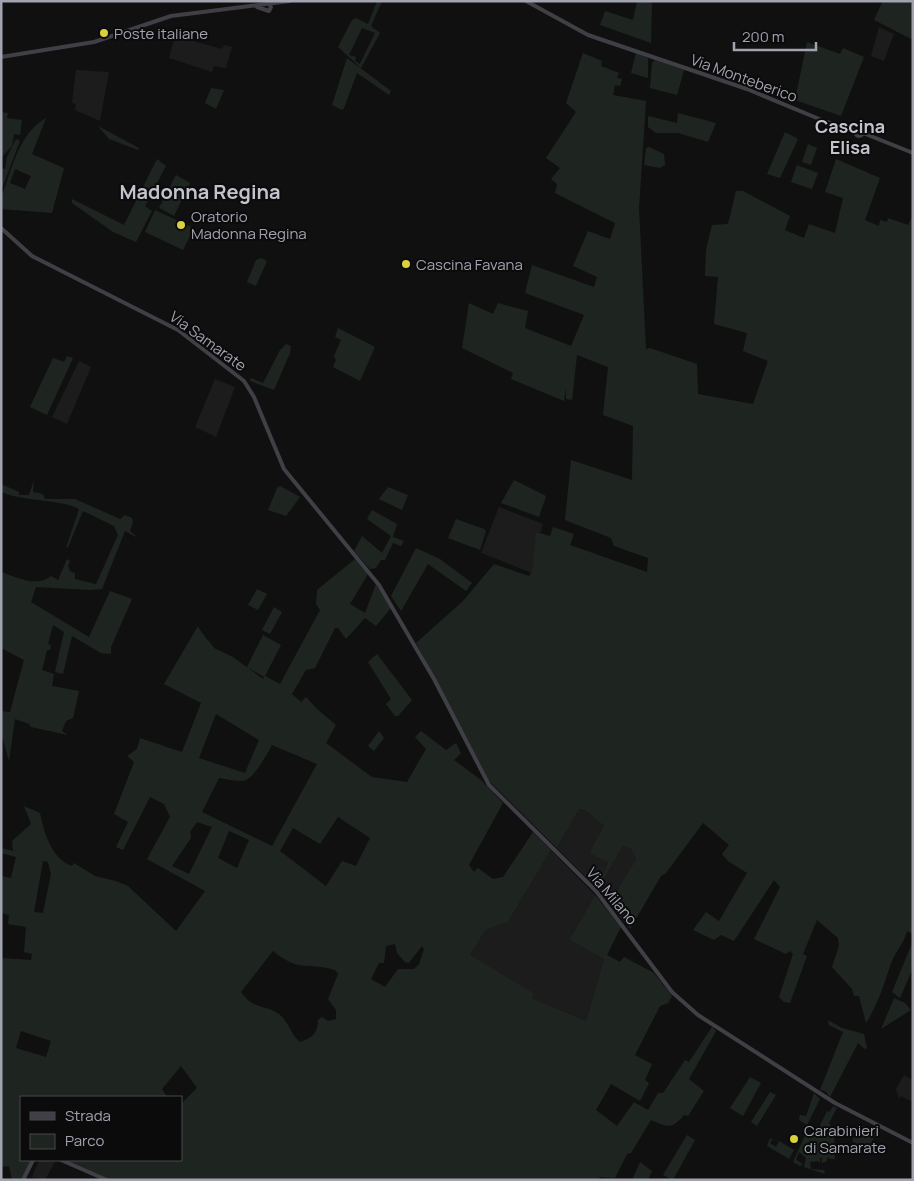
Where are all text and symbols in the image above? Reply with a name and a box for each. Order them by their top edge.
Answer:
scale bar [734,20,816,52]
place label: Poste italiane [114,23,208,44]
text: 200 m [742,26,785,47]
marker: Poste italiane [98,27,110,39]
street label: Via Monteberico [688,49,800,107]
district label: Cascina Elisa [815,114,885,159]
district label: Madonna Regina [119,178,281,205]
place label: Oratorio Madonna Regina [191,206,307,244]
marker: Oratorio Madonna Regina [175,219,187,231]
place label: Cascina Favana [416,254,523,275]
marker: Cascina Favana [400,258,412,270]
street label: Via Samarate [165,306,251,376]
street label: Via Milano [582,863,642,929]
legend [20,1096,182,1161]
text: Strada [65,1105,111,1126]
place label: Carabinieri di Samarate [804,1120,886,1158]
text: Parco [65,1130,104,1151]
marker: Carabinieri di Samarate [788,1133,800,1145]

